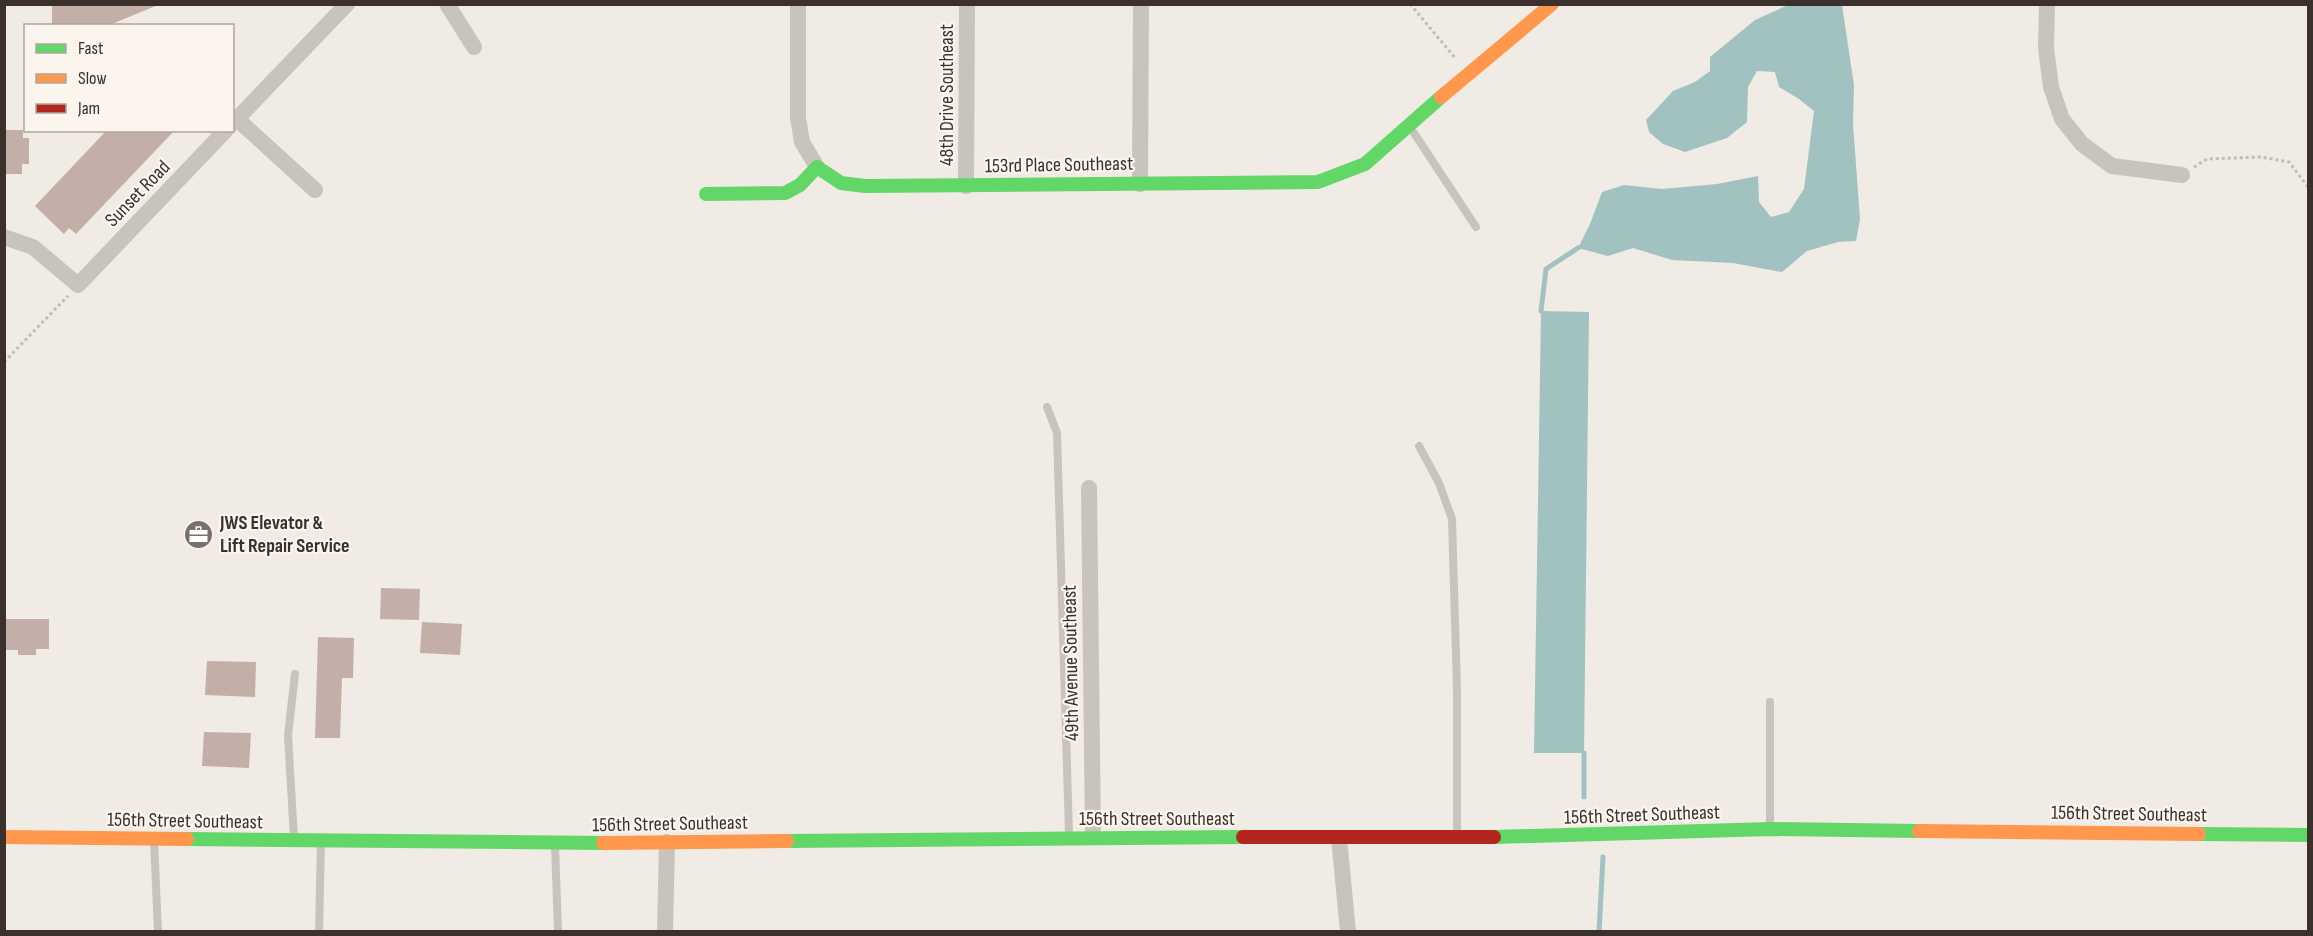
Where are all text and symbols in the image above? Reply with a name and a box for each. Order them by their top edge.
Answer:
legend [24,24,234,132]
street label: 48th Drive Southeast [935,24,959,166]
text: Fast [78,38,104,59]
text: Slow [78,68,107,89]
text: Jam [77,98,100,119]
street label: 153rd Place Southeast [985,152,1133,178]
street label: Sunset Road [100,155,175,232]
place label: JWS Elevator & Lift Repair Service [219,511,350,558]
office icon: JWS Elevator & Lift Repair Service [183,518,215,550]
street label: 49th Avenue Southeast [1058,585,1084,741]
street label: 156th Street Southeast [1564,800,1720,830]
street label: 156th Street Southeast [2051,801,2207,827]
street label: 156th Street Southeast [1079,807,1235,831]
street label: 156th Street Southeast [107,808,263,834]
street label: 156th Street Southeast [592,811,748,837]

